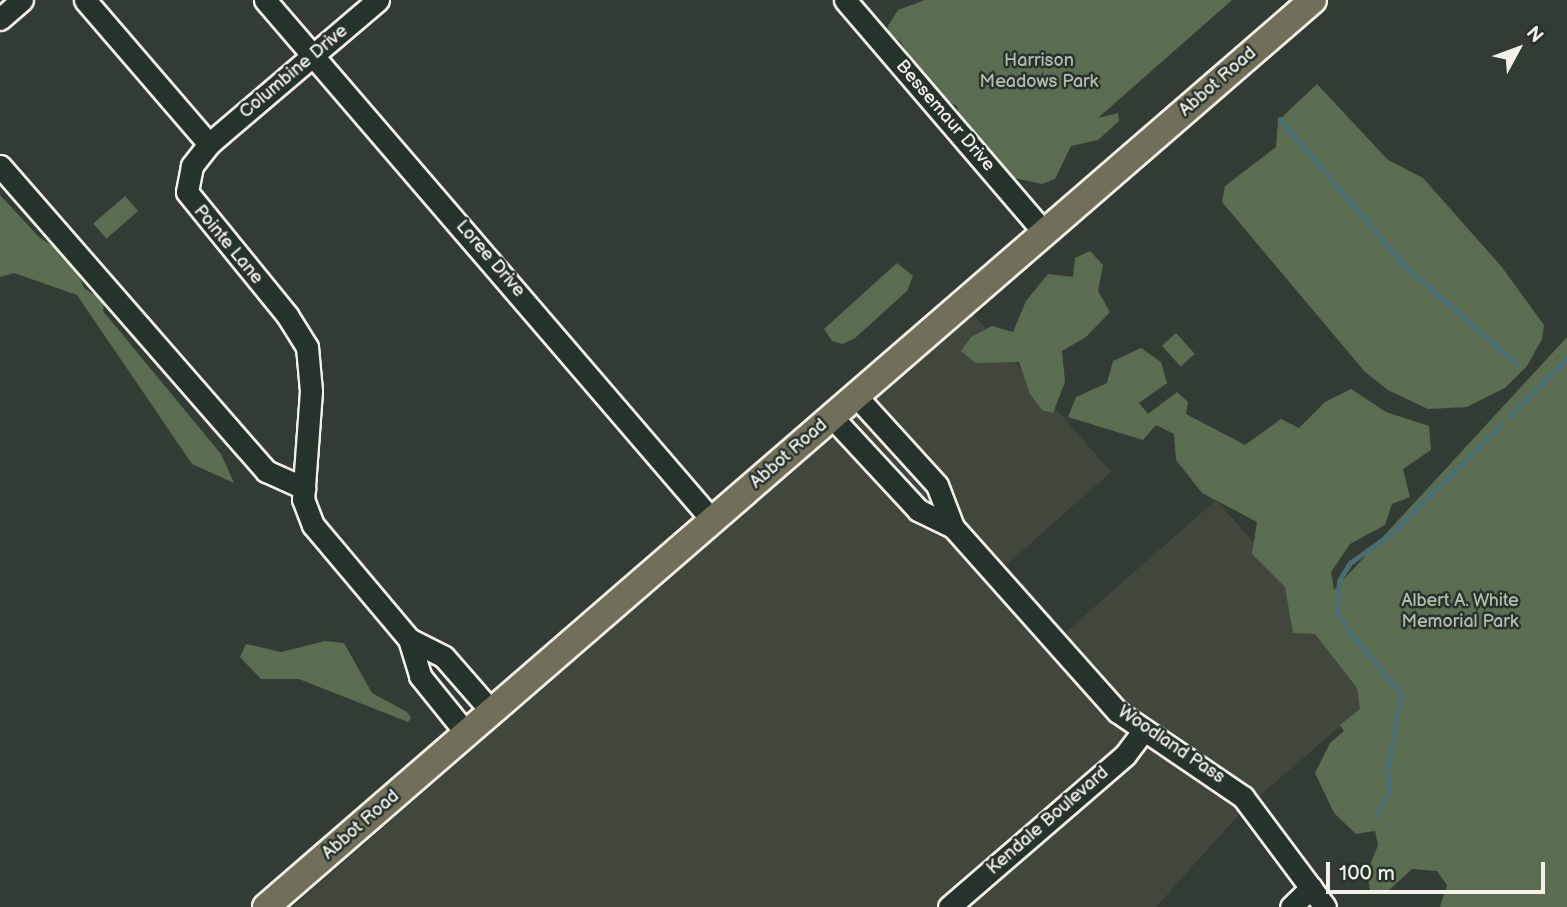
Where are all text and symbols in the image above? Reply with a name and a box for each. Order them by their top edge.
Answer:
north arrow [1483,14,1553,84]
street label: Columbine Drive [236,21,352,123]
text: N [1521,22,1548,48]
street label: Abbot Road [1175,43,1261,121]
park label: Harrison Meadows Park [980,51,1098,94]
street label: Bessemaur Drive [891,56,999,176]
street label: Pointe Lane [189,201,267,289]
street label: Loree Drive [451,216,529,302]
street label: Abbot Road [746,415,832,493]
park label: Albert A. White Memorial Park [1401,591,1519,634]
street label: Woodland Pass [1113,701,1229,789]
street label: Kendale Boulevard [983,762,1113,880]
street label: Abbot Road [318,786,404,864]
scale bar [1329,848,1548,892]
text: 100 m [1339,861,1395,886]

